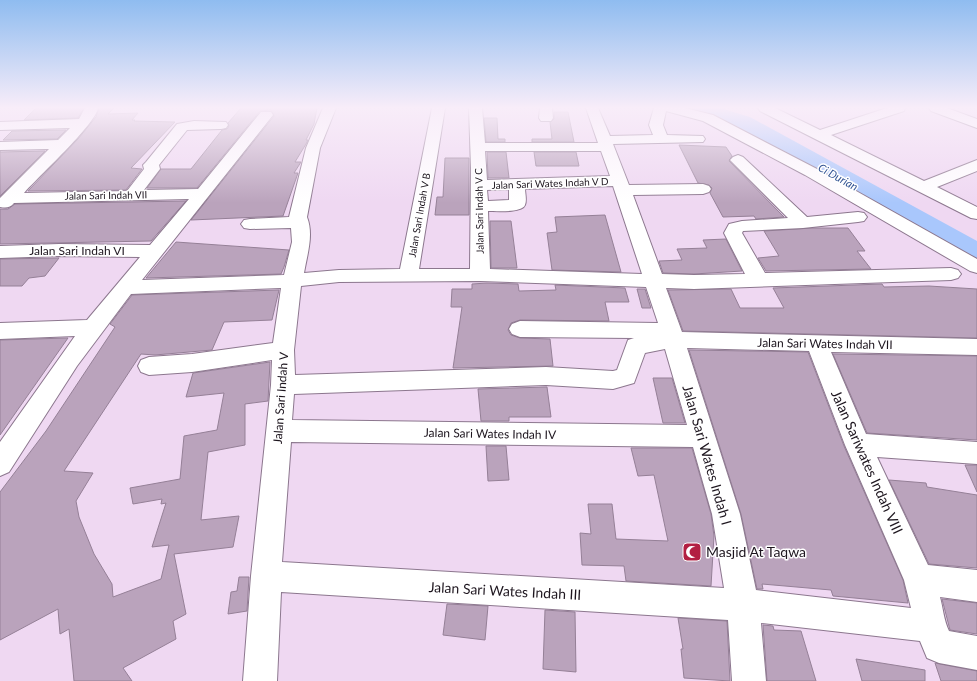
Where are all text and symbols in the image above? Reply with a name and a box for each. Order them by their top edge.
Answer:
water label: Ci Durian [816,160,860,193]
street label: Jalan Sari Indah V C [472,168,486,254]
street label: Jalan Sari Indah V B [406,172,432,258]
street label: Jalan Sari Wates Indah V D [491,175,609,191]
street label: Jalan Sari Indah VII [65,188,147,202]
street label: Jalan Sari Indah VI [29,243,125,258]
street label: Jalan Sari Wates Indah VII [757,335,893,352]
street label: Jalan Sari Indah V [270,351,291,444]
street label: Jalan Sari Wates Indah I [679,383,736,527]
street label: Jalan Sariwates Indah VIII [828,387,907,536]
street label: Jalan Sari Wates Indah IV [424,425,557,442]
mosque icon: Masjid At Taqwa [681,541,703,563]
place label: Masjid At Taqwa [706,543,806,560]
street label: Jalan Sari Wates Indah III [428,578,582,603]

